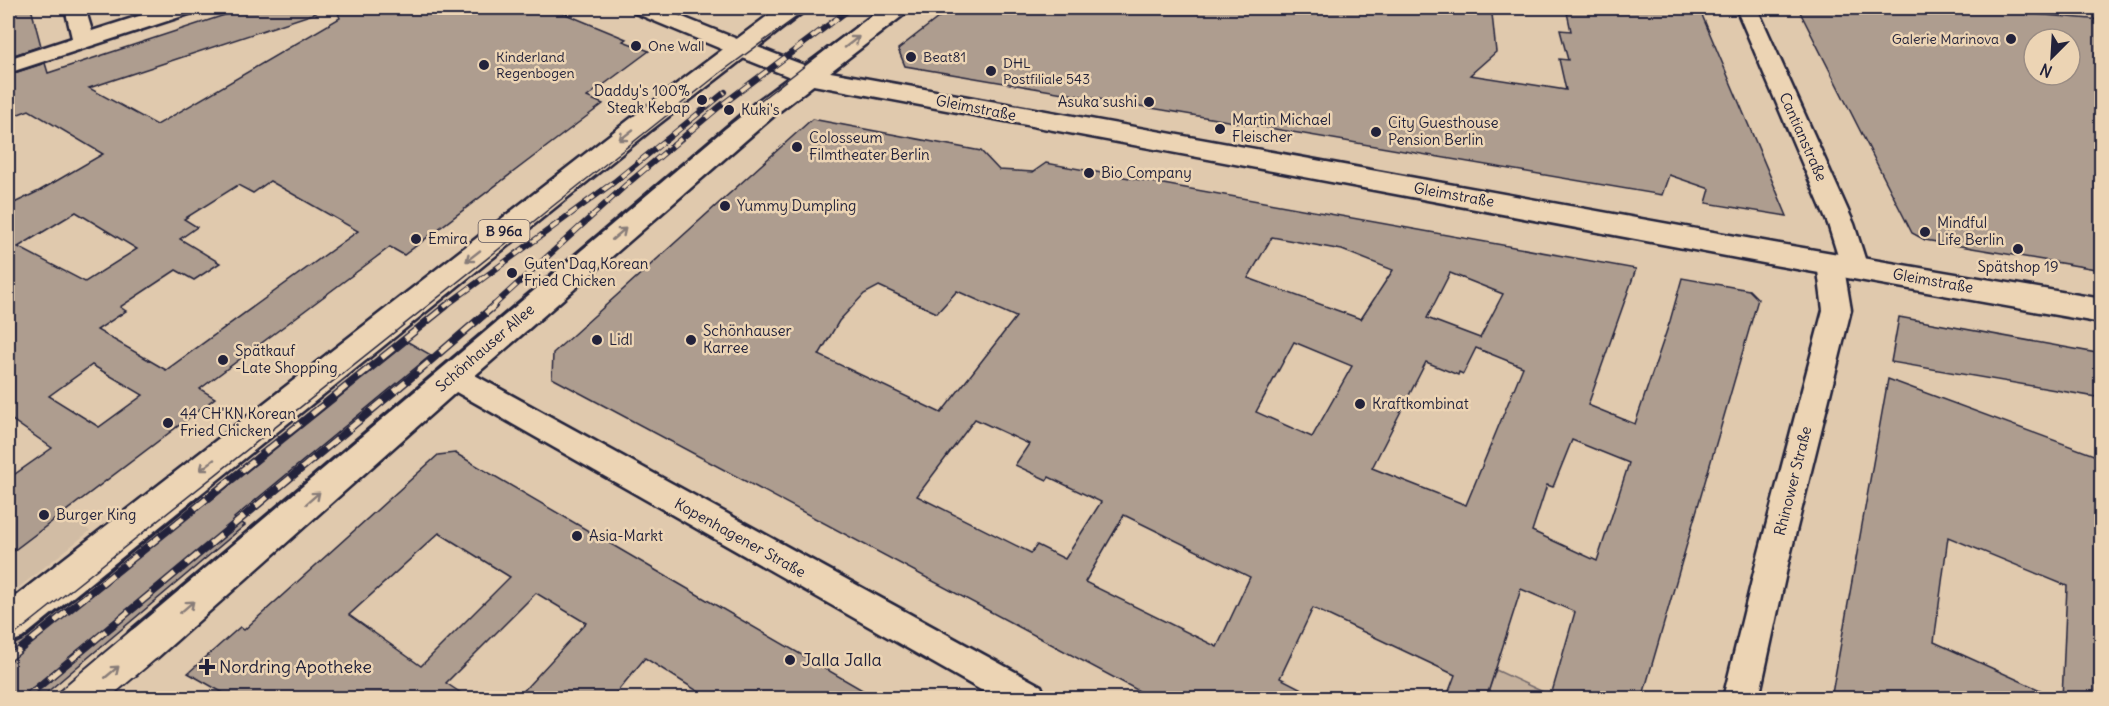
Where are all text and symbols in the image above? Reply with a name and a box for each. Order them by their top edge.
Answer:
north arrow [2022,27,2082,87]
place label: Galerie Marinova [1892,30,1999,48]
marker: Galerie Marinova [2004,32,2018,46]
one-way arrow [844,36,860,48]
place label: One Wall [648,37,704,55]
marker: One Wall [629,39,643,53]
place label: Kinderland Regenbogen [496,48,575,82]
place label: Beat81 [923,48,966,66]
marker: Beat81 [904,50,918,64]
place label: DHL Postfiliale 543 [1003,54,1090,88]
marker: Kinderland Regenbogen [477,58,491,72]
text: N [2037,59,2055,82]
marker: DHL Postfiliale 543 [984,64,998,78]
place label: Daddy's 100% Steak Kebap [594,81,690,117]
street label: Cantianstraße [1775,89,1831,184]
street label: Gleimstraße [934,90,1018,125]
place label: Asuka sushi [1058,92,1137,111]
marker: Daddy's 100% Steak Kebap [695,93,709,107]
marker: Asuka sushi [1142,95,1156,109]
place label: Kuki's [741,100,780,119]
marker: Kuki's [722,103,736,117]
place label: Martin Michael Fleischer [1232,110,1331,146]
place label: City Guesthouse Pension Berlin [1388,113,1499,149]
marker: Martin Michael Fleischer [1213,122,1227,136]
marker: City Guesthouse Pension Berlin [1369,125,1383,139]
place label: Colosseum Filmtheater Berlin [809,128,930,164]
one-way arrow [619,129,635,142]
marker: Colosseum Filmtheater Berlin [790,140,804,154]
place label: Bio Company [1101,163,1192,182]
marker: Bio Company [1082,166,1096,180]
street label: Gleimstraße [1412,178,1496,211]
place label: Yummy Dumpling [737,196,856,215]
marker: Yummy Dumpling [718,199,732,213]
place label: Mindful Life Berlin [1937,213,2004,249]
road number: B 96a [478,220,530,242]
marker: Mindful Life Berlin [1918,225,1932,239]
one-way arrow [611,227,627,240]
place label: Emira [428,229,468,248]
marker: Emira [409,232,423,246]
marker: Spätshop 19 [2011,242,2025,256]
one-way arrow [465,249,481,262]
place label: Guten Dag Korean Fried Chicken [524,254,649,290]
place label: Spätshop 19 [1977,257,2059,276]
street label: Gleimstraße [1891,264,1975,297]
marker: Guten Dag Korean Fried Chicken [505,266,519,280]
street label: Schönhauser Allee [431,300,538,396]
place label: Schönhauser Karree [703,321,792,357]
place label: Lidl [609,330,633,349]
marker: Lidl [590,333,604,347]
marker: Schönhauser Karree [684,333,698,347]
place label: Spätkauf -Late Shopping [235,341,338,377]
marker: Spätkauf -Late Shopping [216,353,230,367]
place label: Kraftkombinat [1372,394,1469,413]
marker: Kraftkombinat [1353,397,1367,411]
place label: 44 CH'KN Korean Fried Chicken [180,404,296,440]
marker: 44 CH'KN Korean Fried Chicken [161,416,175,430]
street label: Rhinower Straße [1770,424,1815,538]
one-way arrow [200,459,216,472]
one-way arrow [305,491,320,505]
street label: Kopenhagener Straße [671,494,809,581]
place label: Burger King [56,505,136,524]
marker: Burger King [37,508,51,522]
place label: Asia-Markt [589,526,663,545]
marker: Asia-Markt [570,529,584,543]
one-way arrow [179,600,194,614]
place label: Jalla Jalla [802,648,882,671]
marker: Jalla Jalla [783,653,797,667]
place label: Nordring Apotheke [219,655,372,678]
marker: Nordring Apotheke [200,660,214,674]
one-way arrow [104,665,119,679]

